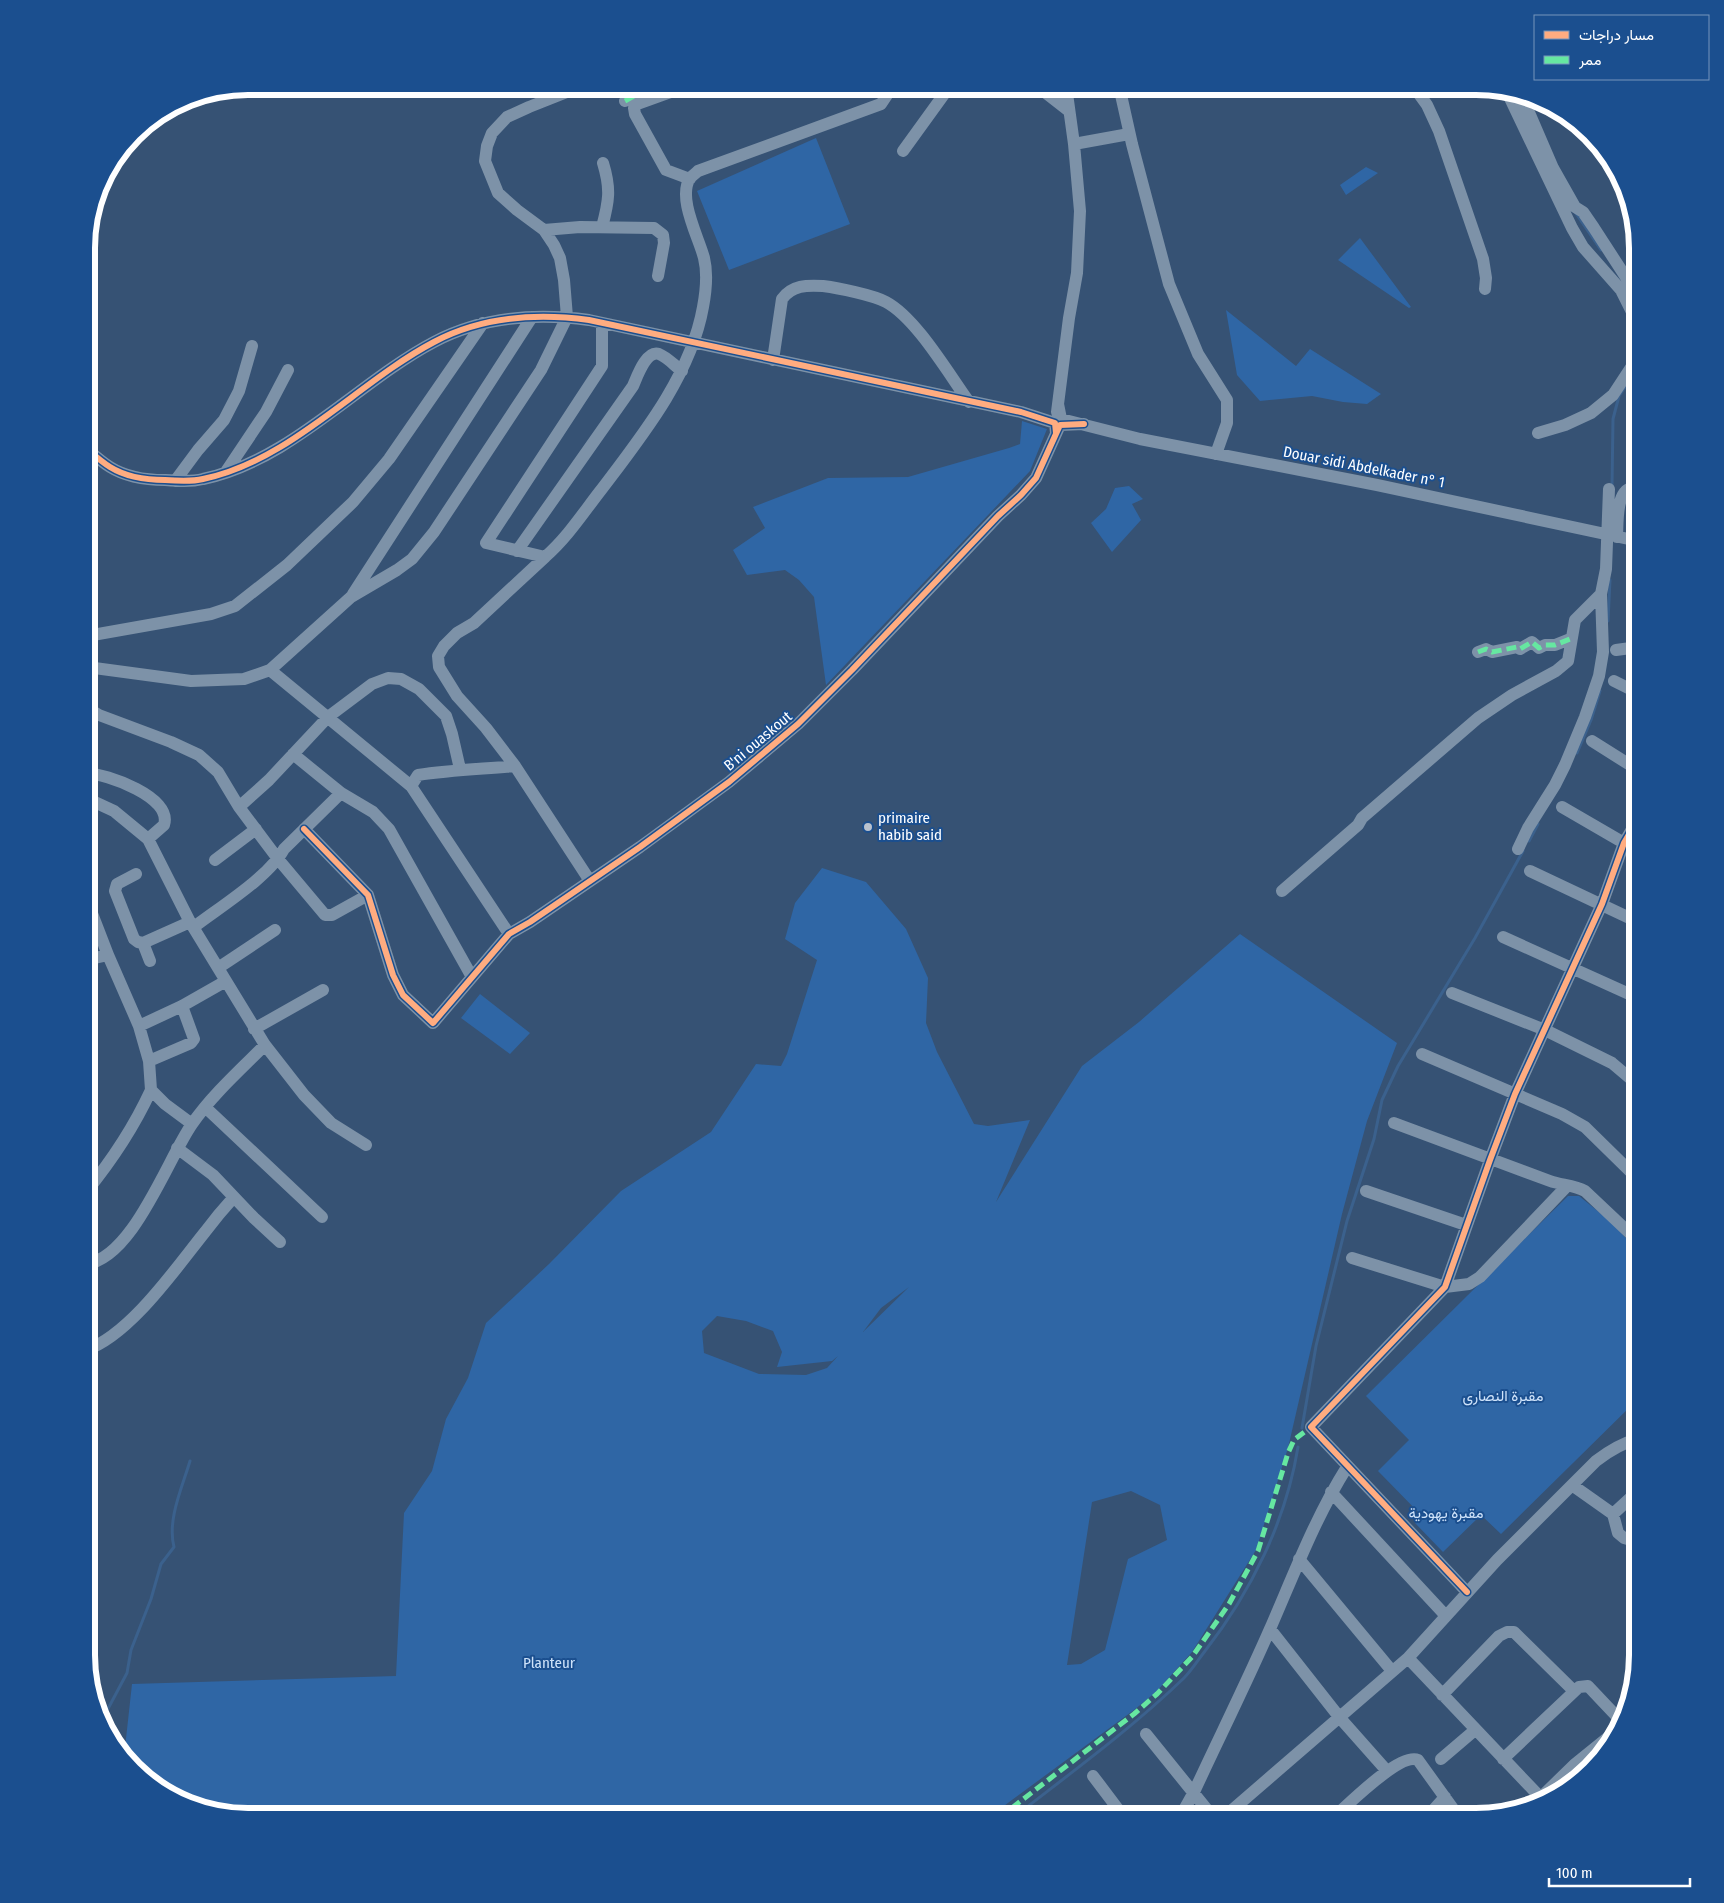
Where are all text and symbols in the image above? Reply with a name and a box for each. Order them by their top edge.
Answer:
legend [1534,15,1709,80]
text: مسار دراجات [1579,26,1654,44]
text: ممر [1578,51,1601,69]
street label: Douar sidi Abdelkader n° 1 [1282,443,1446,491]
street label: B'ni ouaskout [720,707,796,775]
place label: primaire habib said [878,809,942,844]
marker: primaire habib said [862,821,874,833]
park label: مقبرة النصارى [1462,1387,1544,1406]
park label: مقبرة يهودية [1408,1504,1484,1522]
park label: Planteur [523,1654,576,1672]
scale bar [1549,1856,1690,1888]
text: 100 m [1556,1864,1593,1882]

